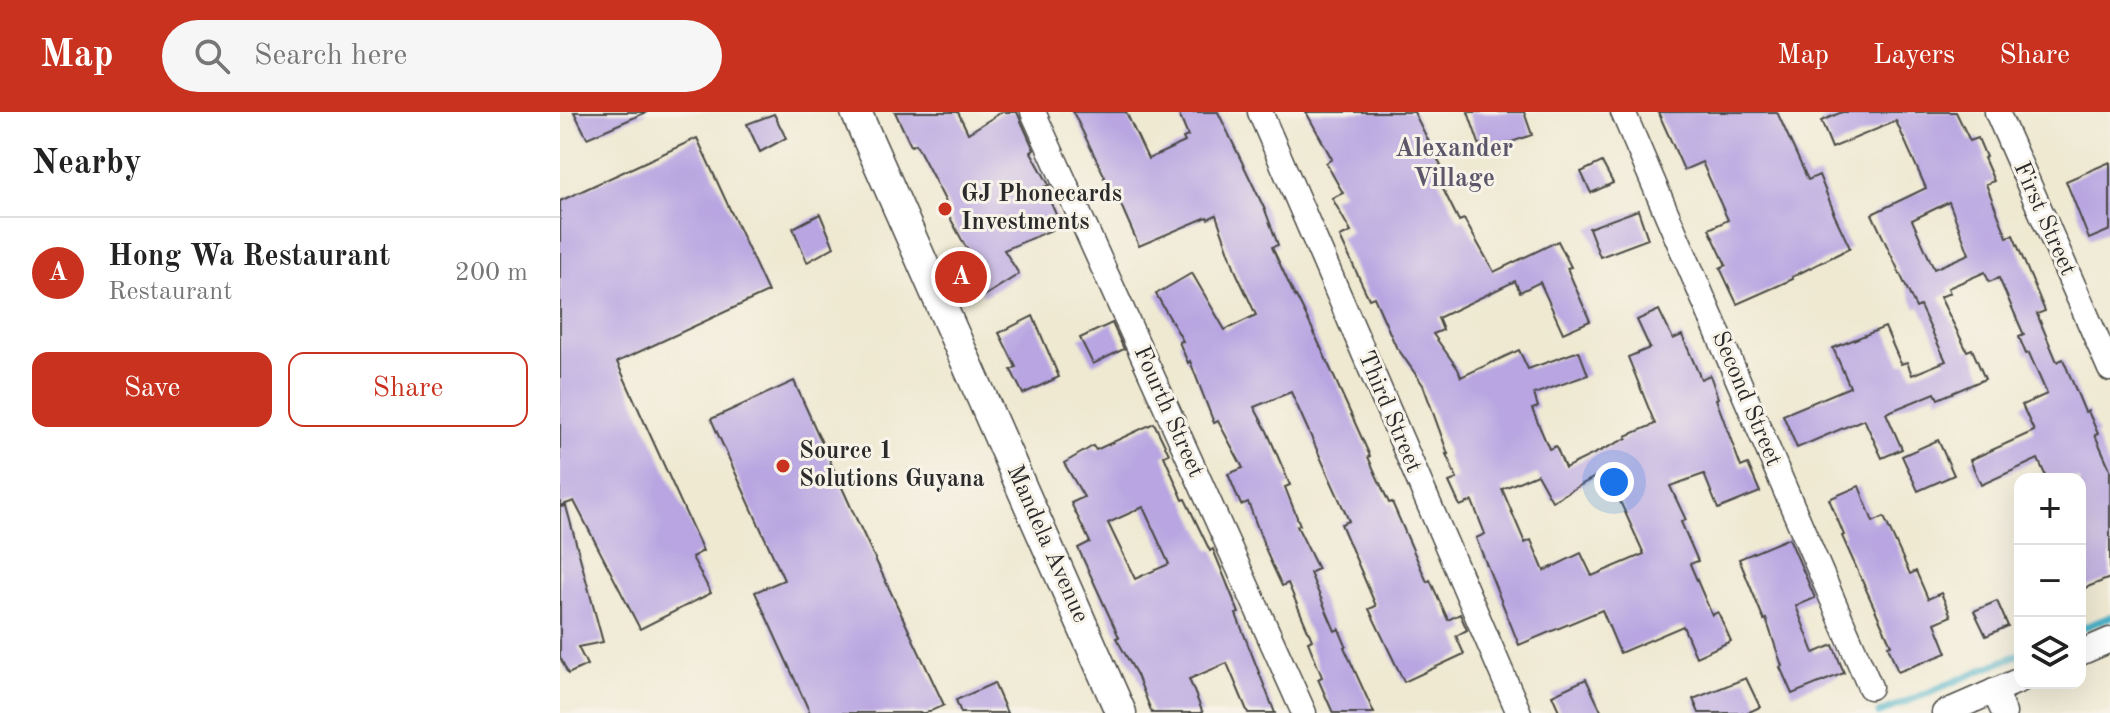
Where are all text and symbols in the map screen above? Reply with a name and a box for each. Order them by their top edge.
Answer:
search box [162,20,722,92]
icon: search [190,34,234,78]
text: Map [40,37,114,75]
text: Search here [254,41,407,71]
text: Map [1777,42,1829,70]
text: Layers [1873,42,1955,70]
text: Share [1999,42,2070,70]
district label: Alexander Village [1395,136,1513,192]
text: Nearby [32,147,142,181]
street label: First Street [2008,159,2080,279]
place label: GJ Phonecards Investments [961,183,1122,235]
marker: GJ Phonecards Investments [936,200,954,218]
text: Hong Wa Restaurant [108,242,390,272]
pin: A [935,247,987,307]
text: A [48,260,68,286]
text: 200 m [455,260,528,286]
text: Restaurant [108,279,232,305]
street label: Second Street [1707,328,1785,470]
street label: Fourth Street [1128,343,1208,481]
street label: Third Street [1353,348,1425,476]
button: Save [32,352,272,427]
button: Share [288,352,528,427]
place label: Source 1 Solutions Guyana [799,440,985,492]
marker: Source 1 Solutions Guyana [774,457,792,475]
street label: Mandela Avenue [1002,462,1092,626]
your location [1594,462,1634,502]
map controls [2014,473,2086,689]
button: + [2014,473,2086,545]
button: − [2014,545,2086,617]
button: layers [2014,617,2086,689]

